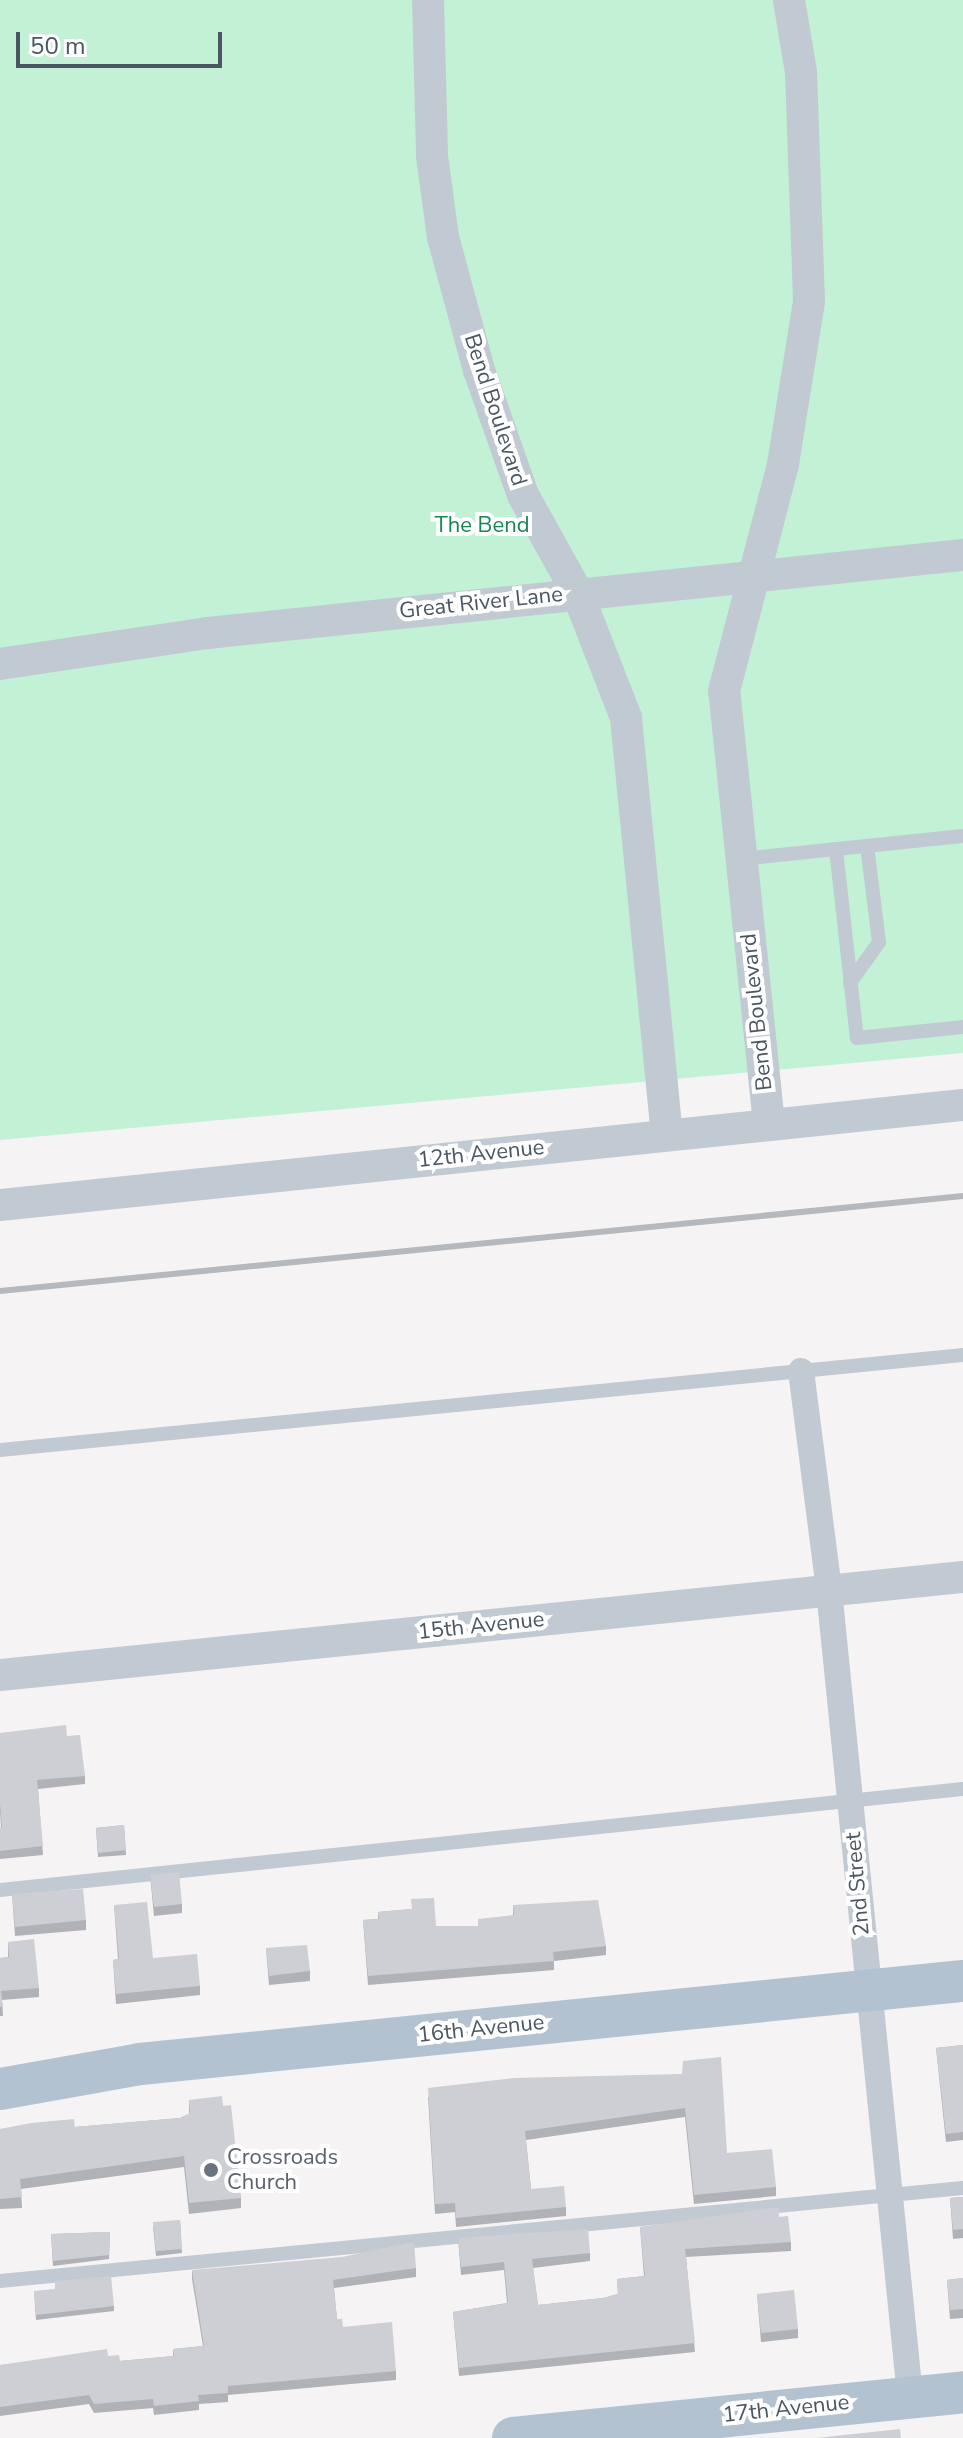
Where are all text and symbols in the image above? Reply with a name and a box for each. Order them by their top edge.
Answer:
scale bar [20,16,226,66]
text: 50 m [30,30,86,62]
street label: Bend Boulevard [458,331,532,489]
park label: The Bend [435,513,529,539]
street label: Great River Lane [398,581,564,625]
street label: Bend Boulevard [736,932,778,1092]
street label: 12th Avenue [416,1134,546,1174]
street label: 15th Avenue [416,1606,546,1646]
street label: 2nd Street [840,1831,876,1937]
street label: 16th Avenue [416,2009,546,2049]
place label: Crossroads Church [227,2144,338,2196]
marker: Crossroads Church [202,2161,220,2179]
street label: 17th Avenue [721,2389,851,2429]

